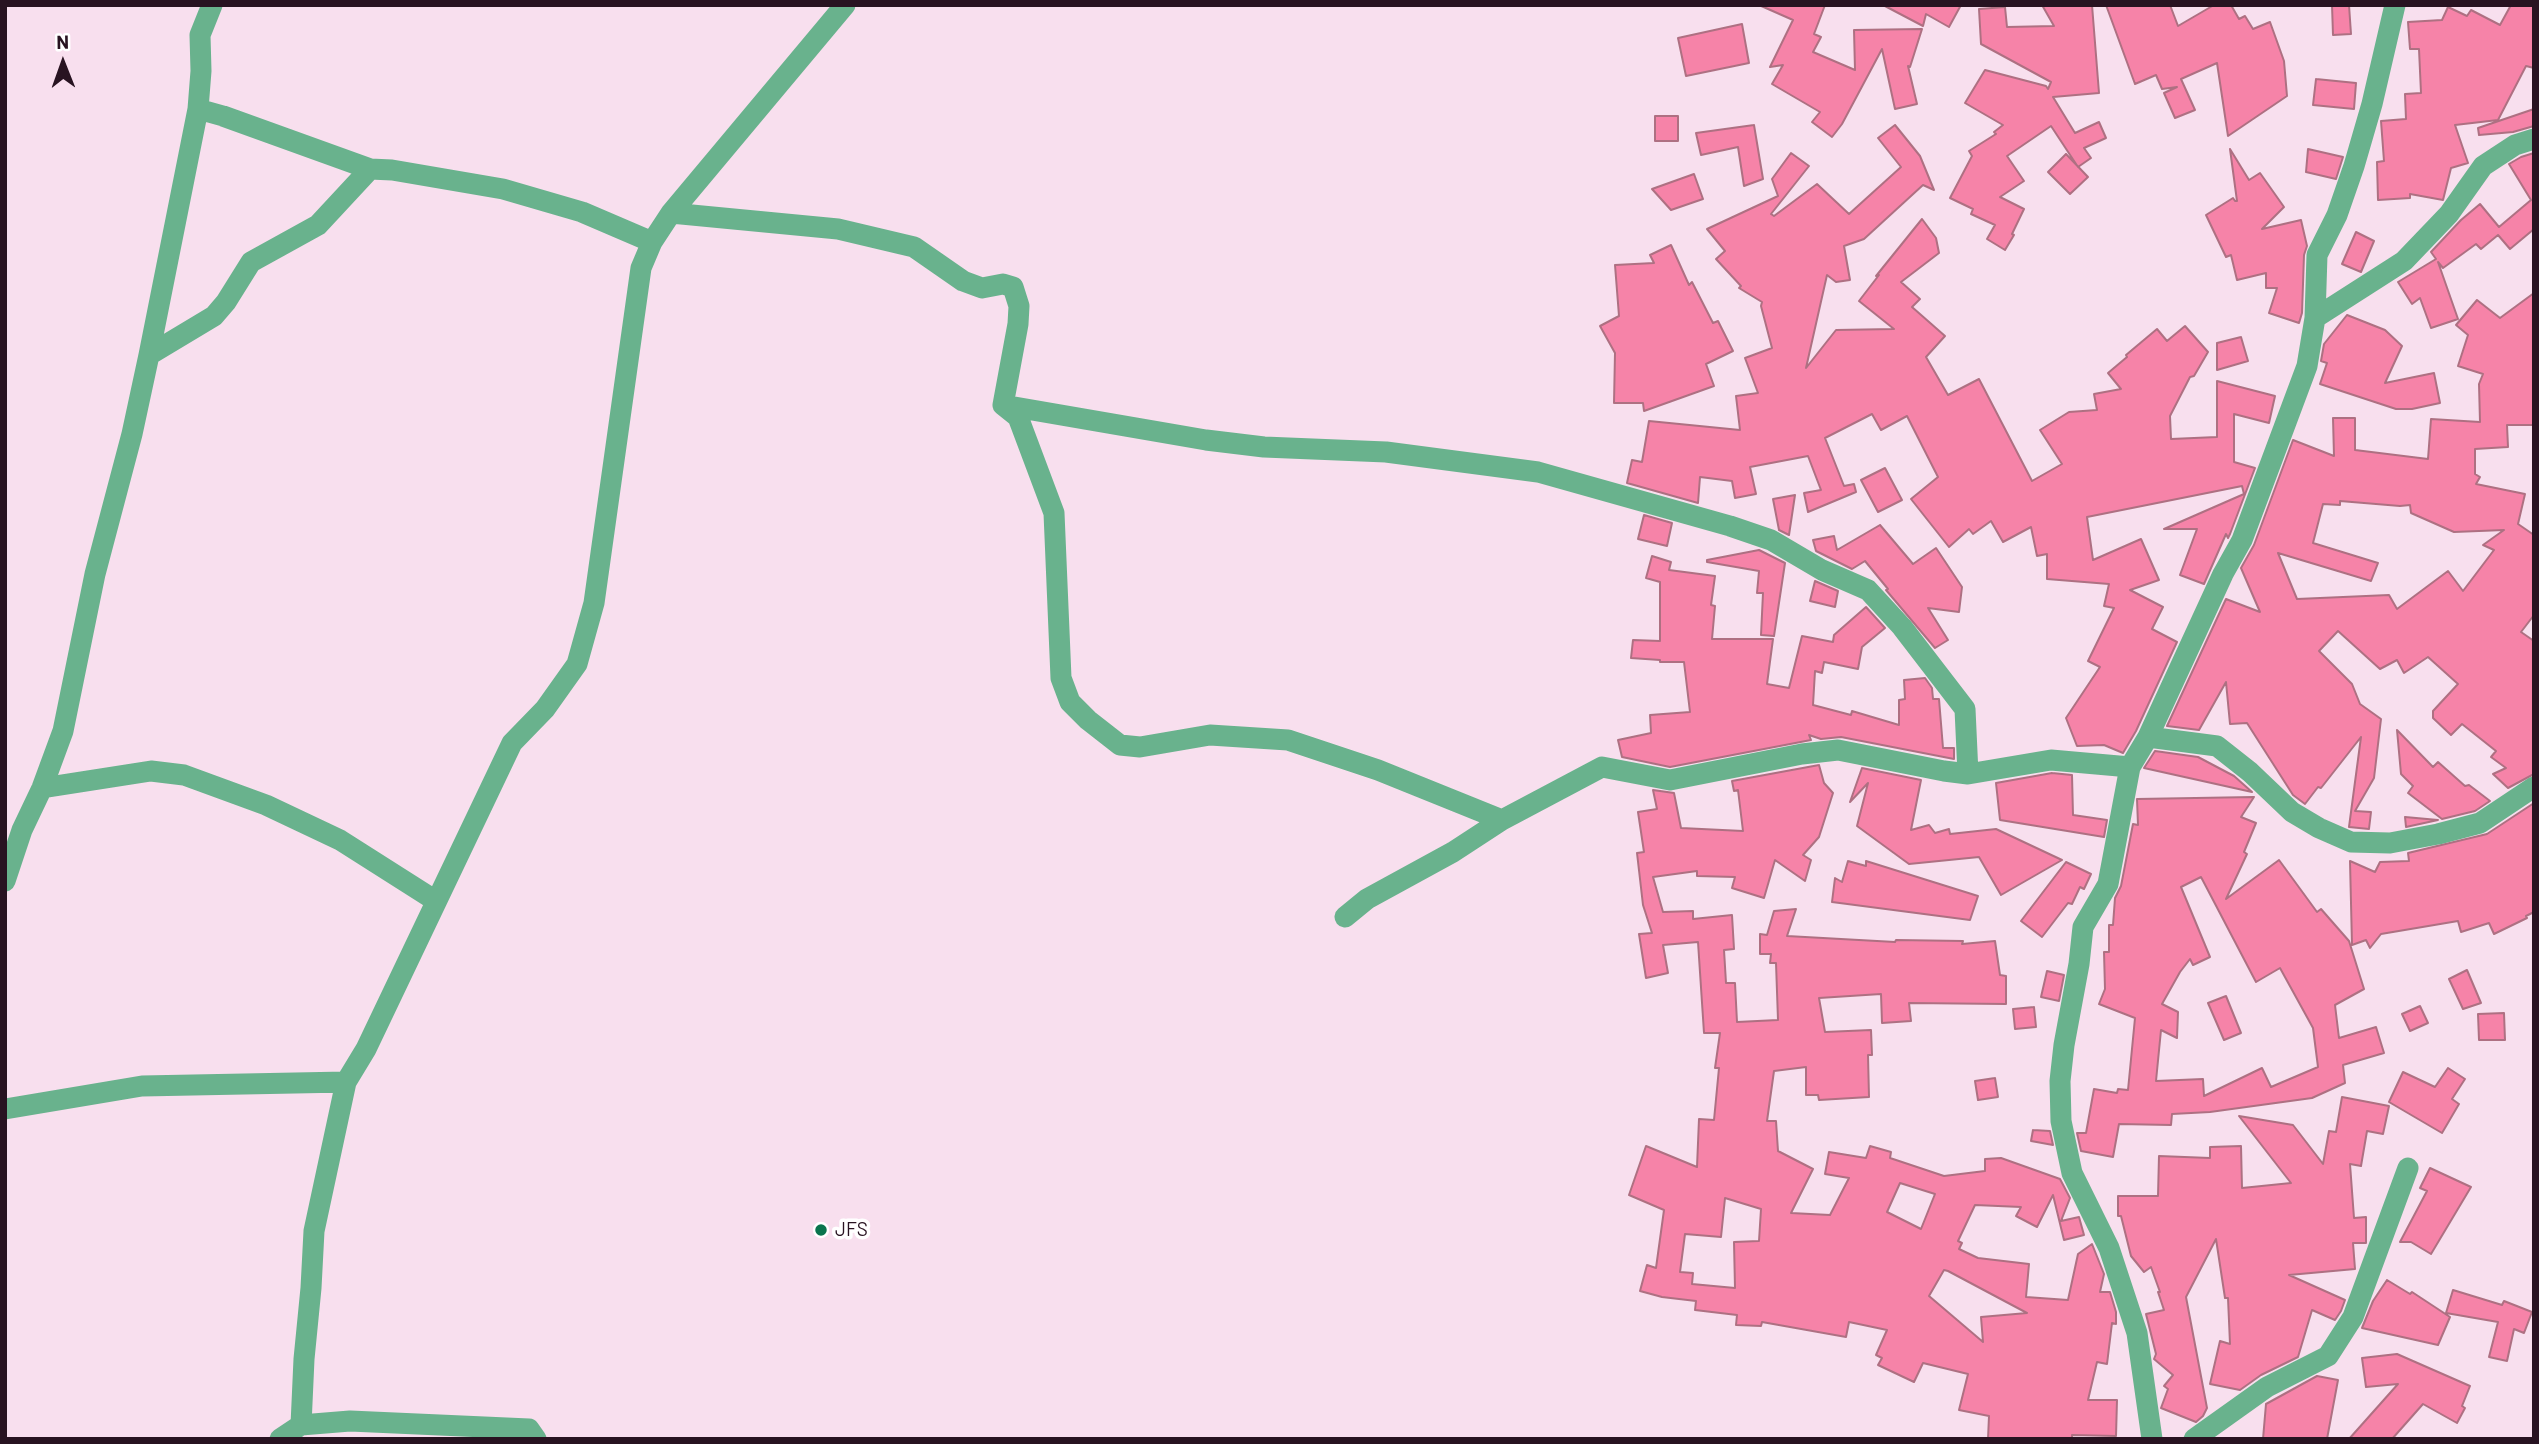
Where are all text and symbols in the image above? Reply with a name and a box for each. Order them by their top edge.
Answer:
north arrow [28,28,98,98]
text: N [56,30,69,53]
place label: JFS [835,1219,868,1241]
marker: JFS [813,1222,829,1238]

